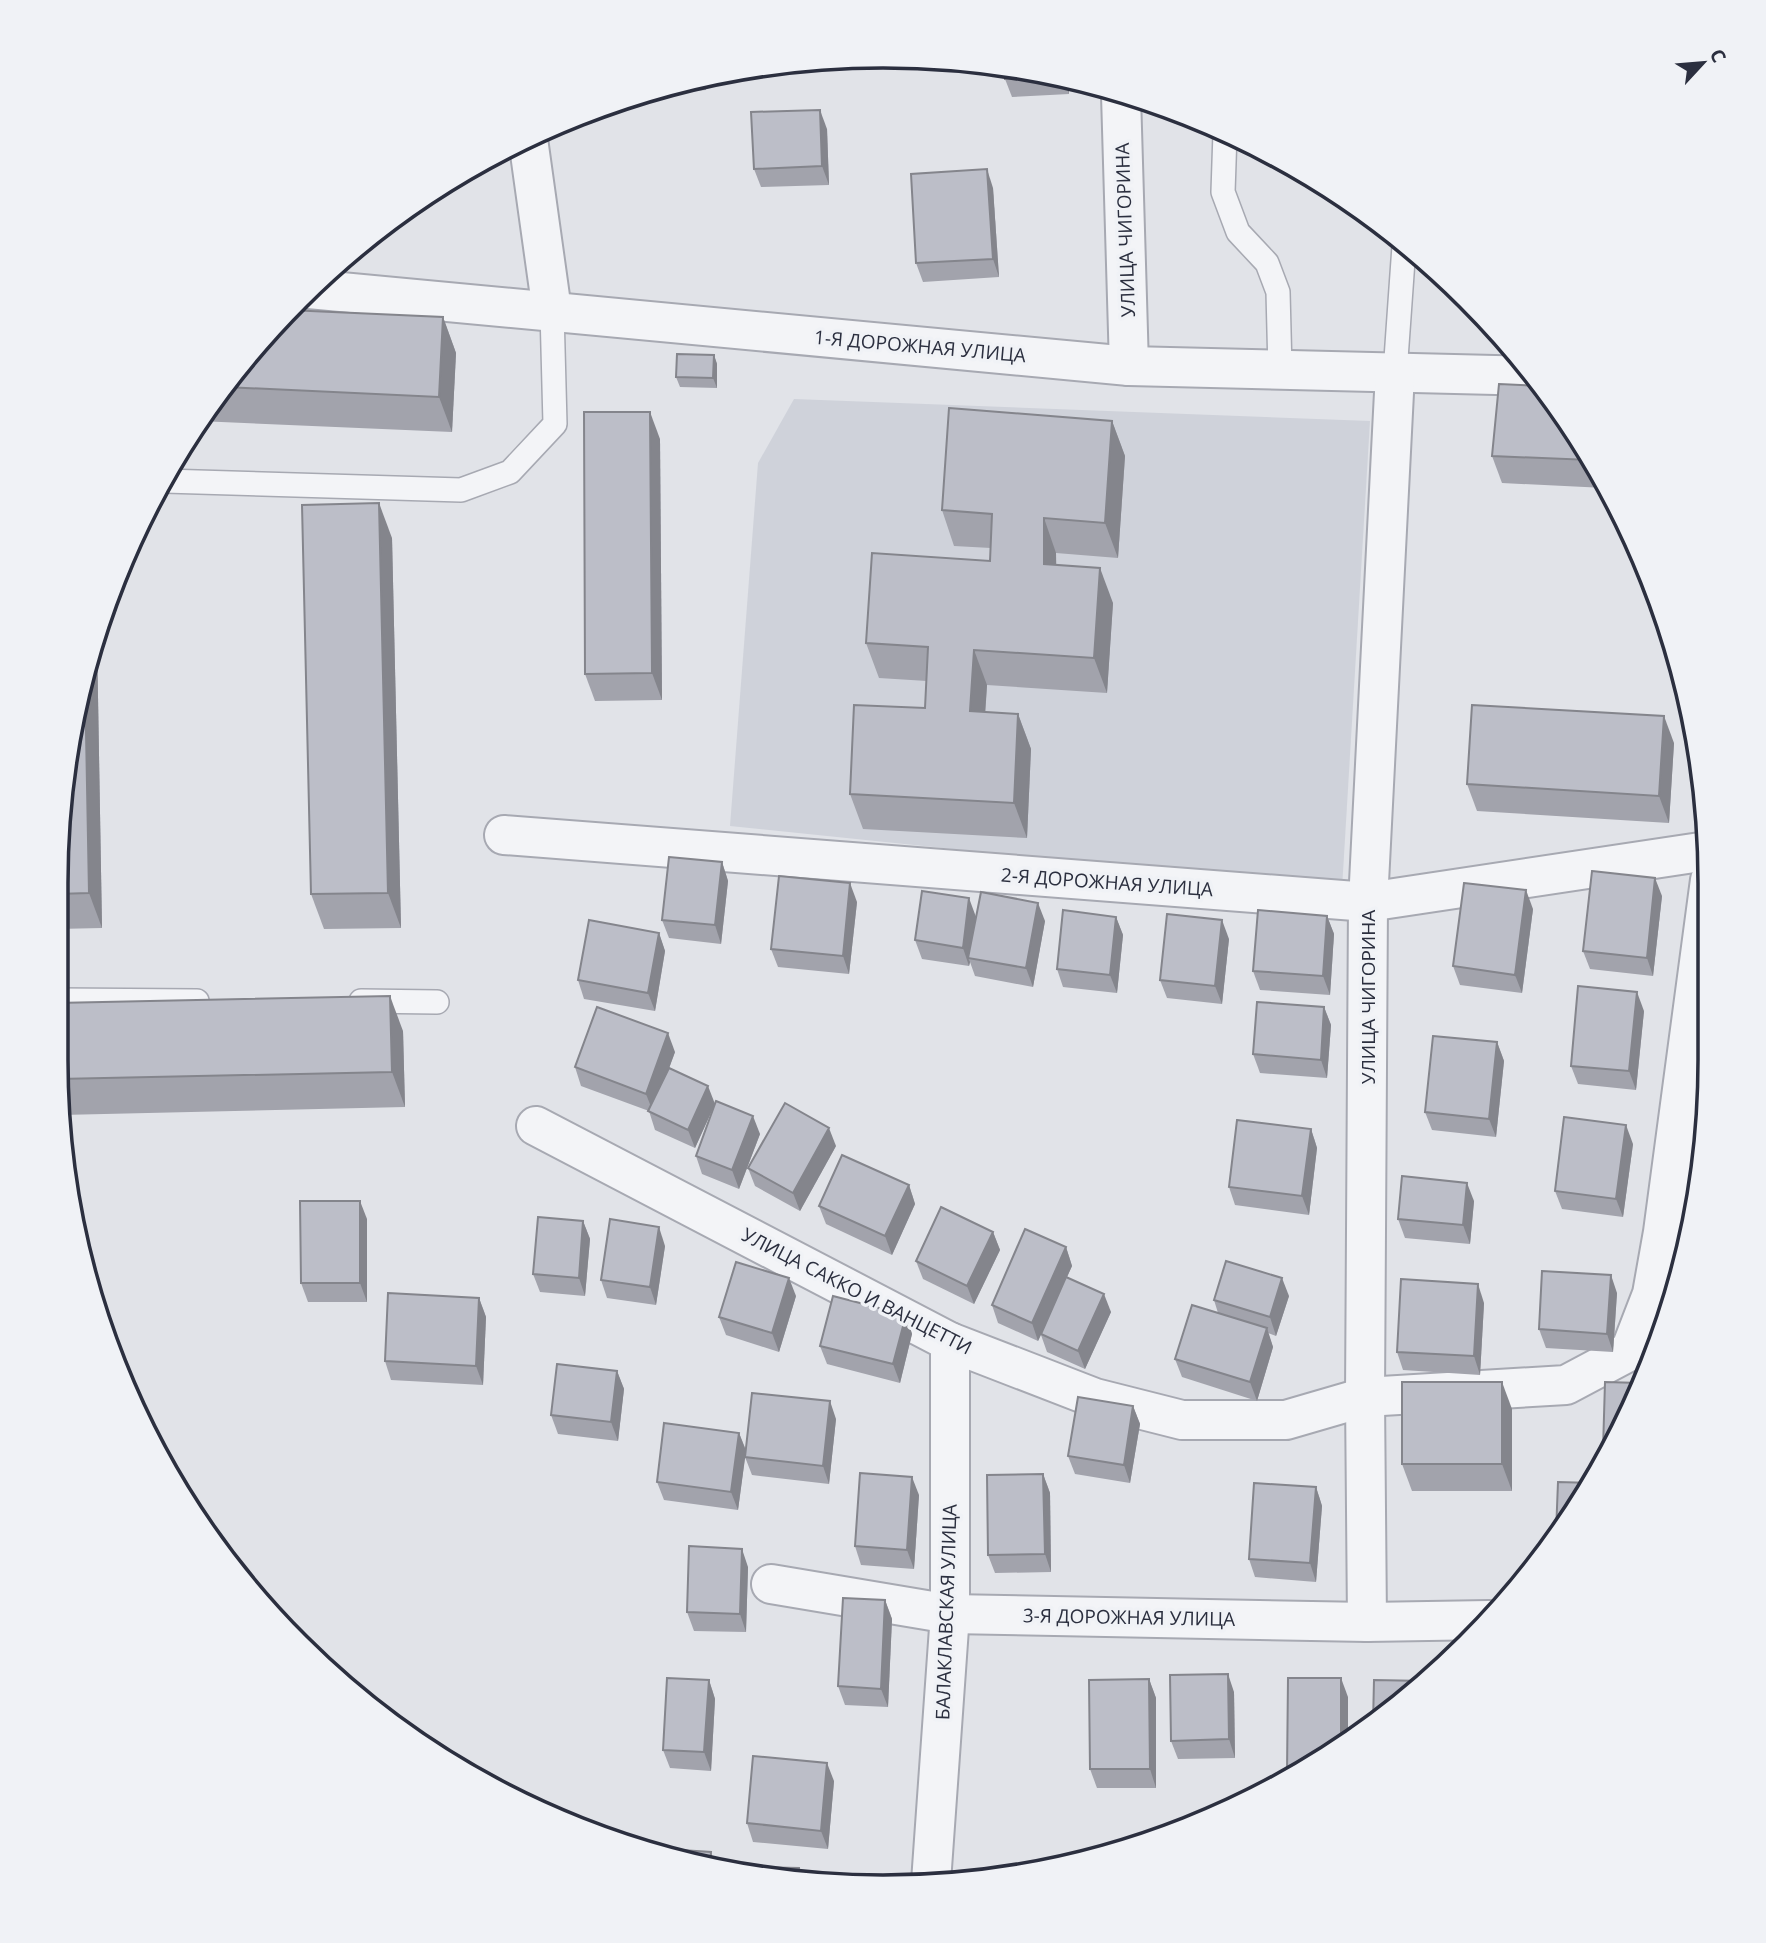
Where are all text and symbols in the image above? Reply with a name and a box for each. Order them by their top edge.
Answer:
north arrow [1668,28,1738,98]
text: С [1704,44,1733,67]
street label: УЛИЦА ЧИГОРИНА [1109,142,1141,318]
street label: 1-Я ДОРОЖНАЯ УЛИЦА [813,324,1027,368]
street label: 2-Я ДОРОЖНАЯ УЛИЦА [1000,862,1214,902]
street label: УЛИЦА ЧИГОРИНА [1355,910,1381,1084]
street label: УЛИЦА САККО И ВАНЦЕТТИ [738,1222,976,1360]
street label: БАЛАКЛАВСКАЯ УЛИЦА [929,1503,963,1721]
street label: 3-Я ДОРОЖНАЯ УЛИЦА [1023,1602,1235,1632]

